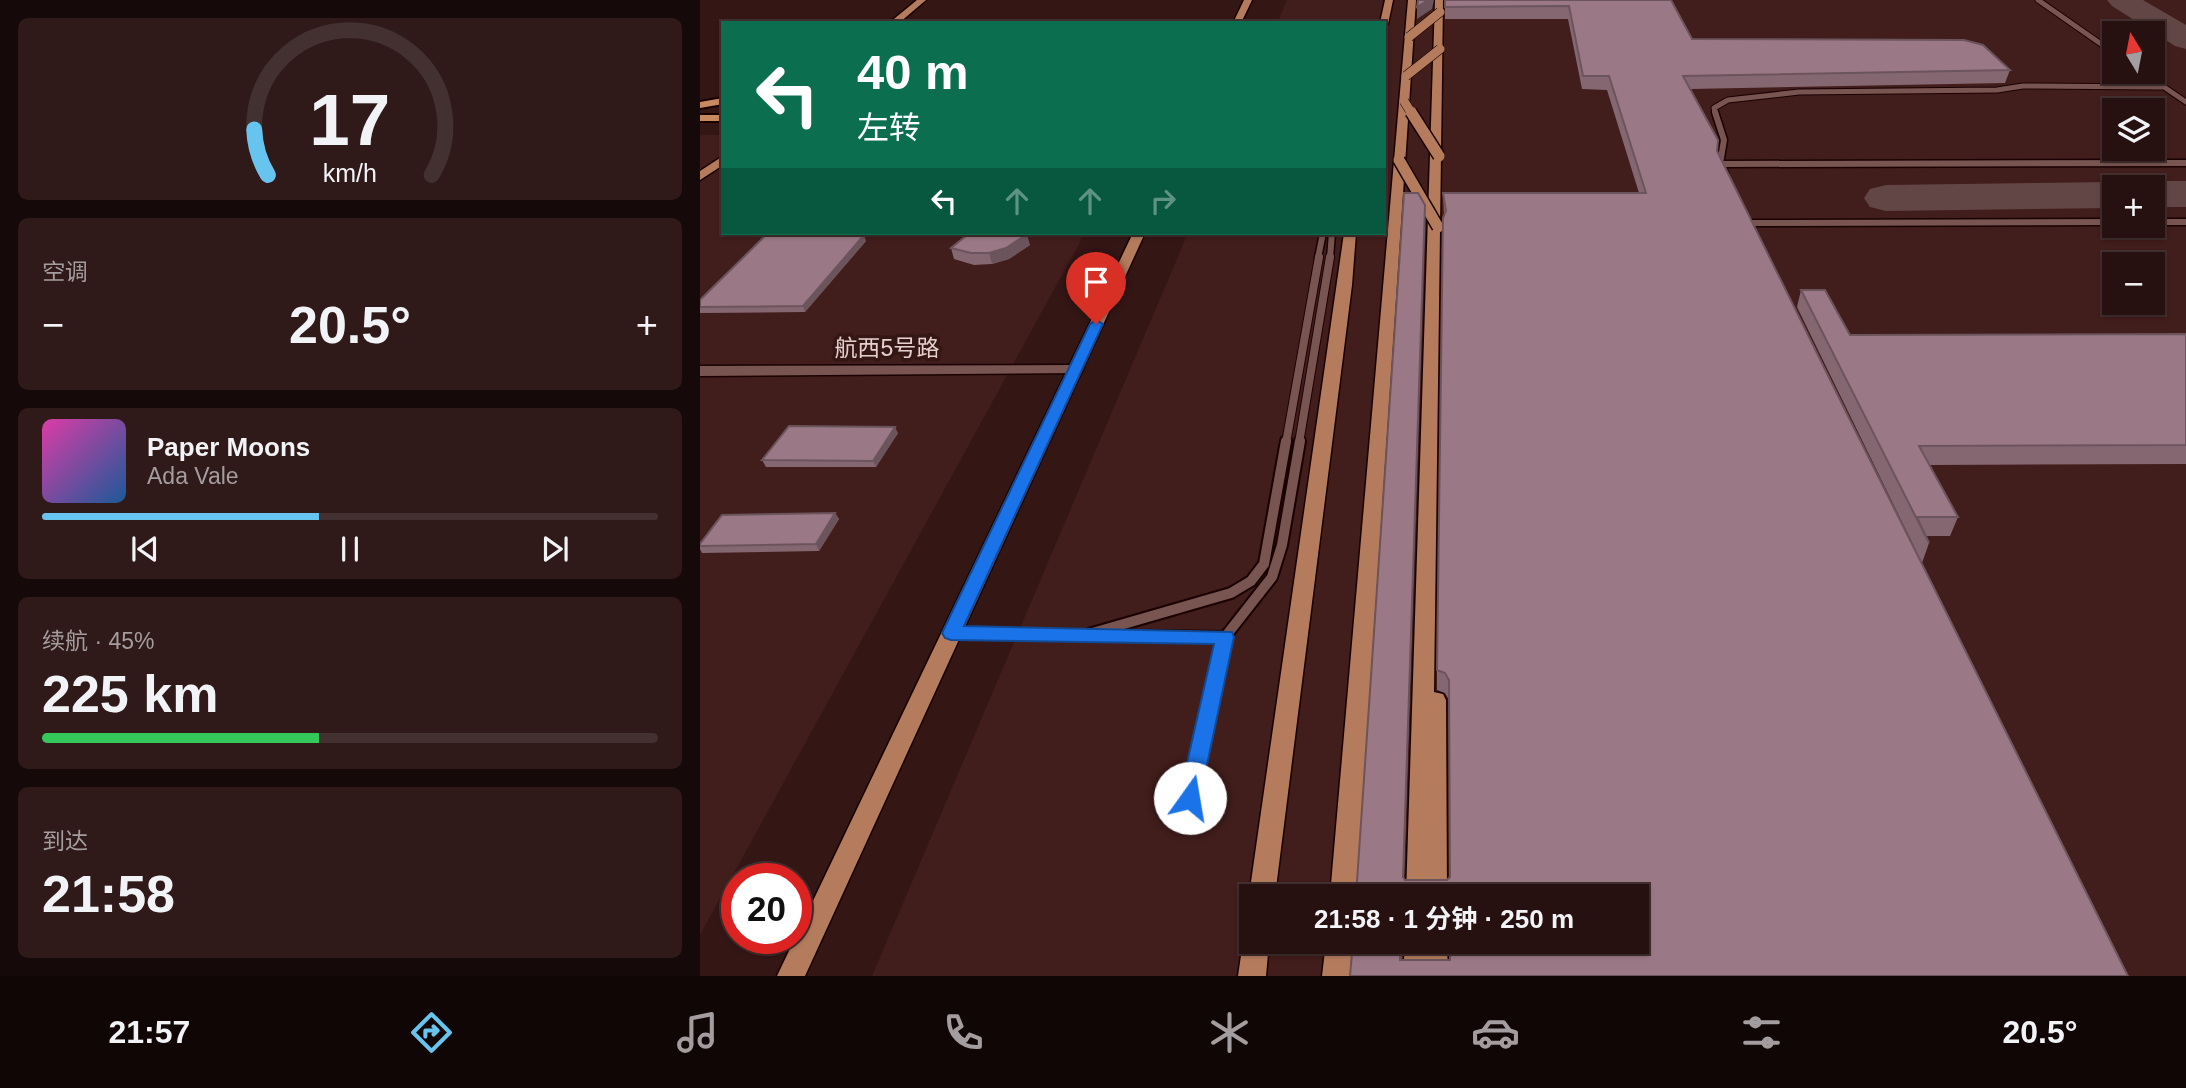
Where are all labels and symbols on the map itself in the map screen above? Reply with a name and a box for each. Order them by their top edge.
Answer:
north arrow [2102,21,2165,84]
pin [1066,252,1126,324]
street label: 航西5号路 [835,335,939,361]
position arrow [1153,761,1227,835]
speed limit sign: 20 [721,863,812,954]

